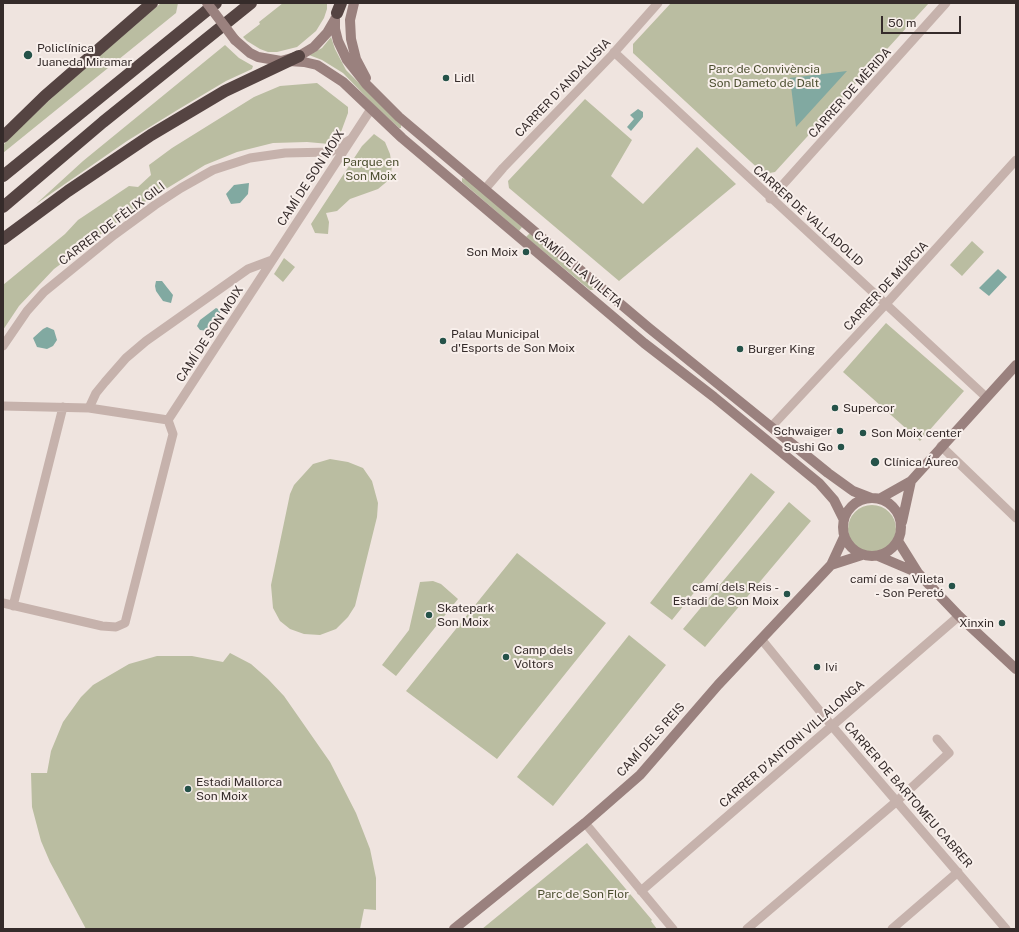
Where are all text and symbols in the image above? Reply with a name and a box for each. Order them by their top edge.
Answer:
scale bar [883,8,963,34]
text: 50 m [888,16,916,30]
street label: CARRER D'ANDALUSIA [512,36,614,140]
place label: Policlínica Juaneda Miramar [37,41,132,69]
street label: CARRER DE MÈRIDA [806,45,894,141]
marker: Policlínica Juaneda Miramar [22,49,34,61]
park label: Parc de Convivència Son Dameto de Dalt [708,62,820,90]
place label: Lidl [454,71,475,85]
marker: Lidl [441,73,451,83]
street label: CAMÍ DE SON MOIX [274,127,348,229]
park label: Parque en Son Moix [343,155,399,183]
street label: CARRER DE VALLADOLID [750,163,866,269]
street label: CARRER DE FÈLIX GILI [56,180,168,268]
street label: CAMÍ DE LA VILETA [531,228,625,310]
street label: CARRER DE MÚRCIA [841,238,931,334]
place label: Son Moix [466,245,518,259]
marker: Son Moix [521,247,531,257]
street label: CAMÍ DE SON MOIX [173,283,247,385]
place label: Palau Municipal d'Esports de Son Moix [451,327,575,355]
marker: Palau Municipal d'Esports de Son Moix [438,336,448,346]
place label: Burger King [748,342,815,356]
marker: Burger King [735,344,745,354]
place label: Supercor [843,401,895,415]
marker: Supercor [830,403,840,413]
place label: Schwaiger [773,424,832,438]
marker: Schwaiger [835,426,845,436]
place label: Son Moix center [871,426,962,440]
marker: Son Moix center [858,428,868,438]
place label: Sushi Go [784,440,833,454]
marker: Sushi Go [836,442,846,452]
place label: Clínica Áureo [884,455,958,469]
marker: Clínica Áureo [869,456,881,468]
place label: camí de sa Vileta - Son Peretó [850,572,944,600]
place label: camí dels Reis - Estadi de Son Moix [673,580,779,608]
marker: camí de sa Vileta - Son Peretó [947,581,957,591]
marker: camí dels Reis - Estadi de Son Moix [782,589,792,599]
place label: Skatepark Son Moix [437,601,494,629]
marker: Skatepark Son Moix [424,610,434,620]
place label: Xinxin [959,616,994,630]
marker: Xinxin [997,618,1007,628]
place label: Camp dels Voltors [514,643,573,671]
marker: Camp dels Voltors [501,652,511,662]
place label: Ivi [825,660,837,674]
marker: Ivi [812,662,822,672]
street label: CARRER D'ANTONI VILLALONGA [717,677,867,811]
street label: CAMÍ DELS REIS [614,700,688,780]
street label: CARRER DE BARTOMEU CABRER [841,719,975,871]
place label: Estadi Mallorca Son Moix [196,775,282,803]
marker: Estadi Mallorca Son Moix [183,784,193,794]
park label: Parc de Son Flor [537,887,629,901]

